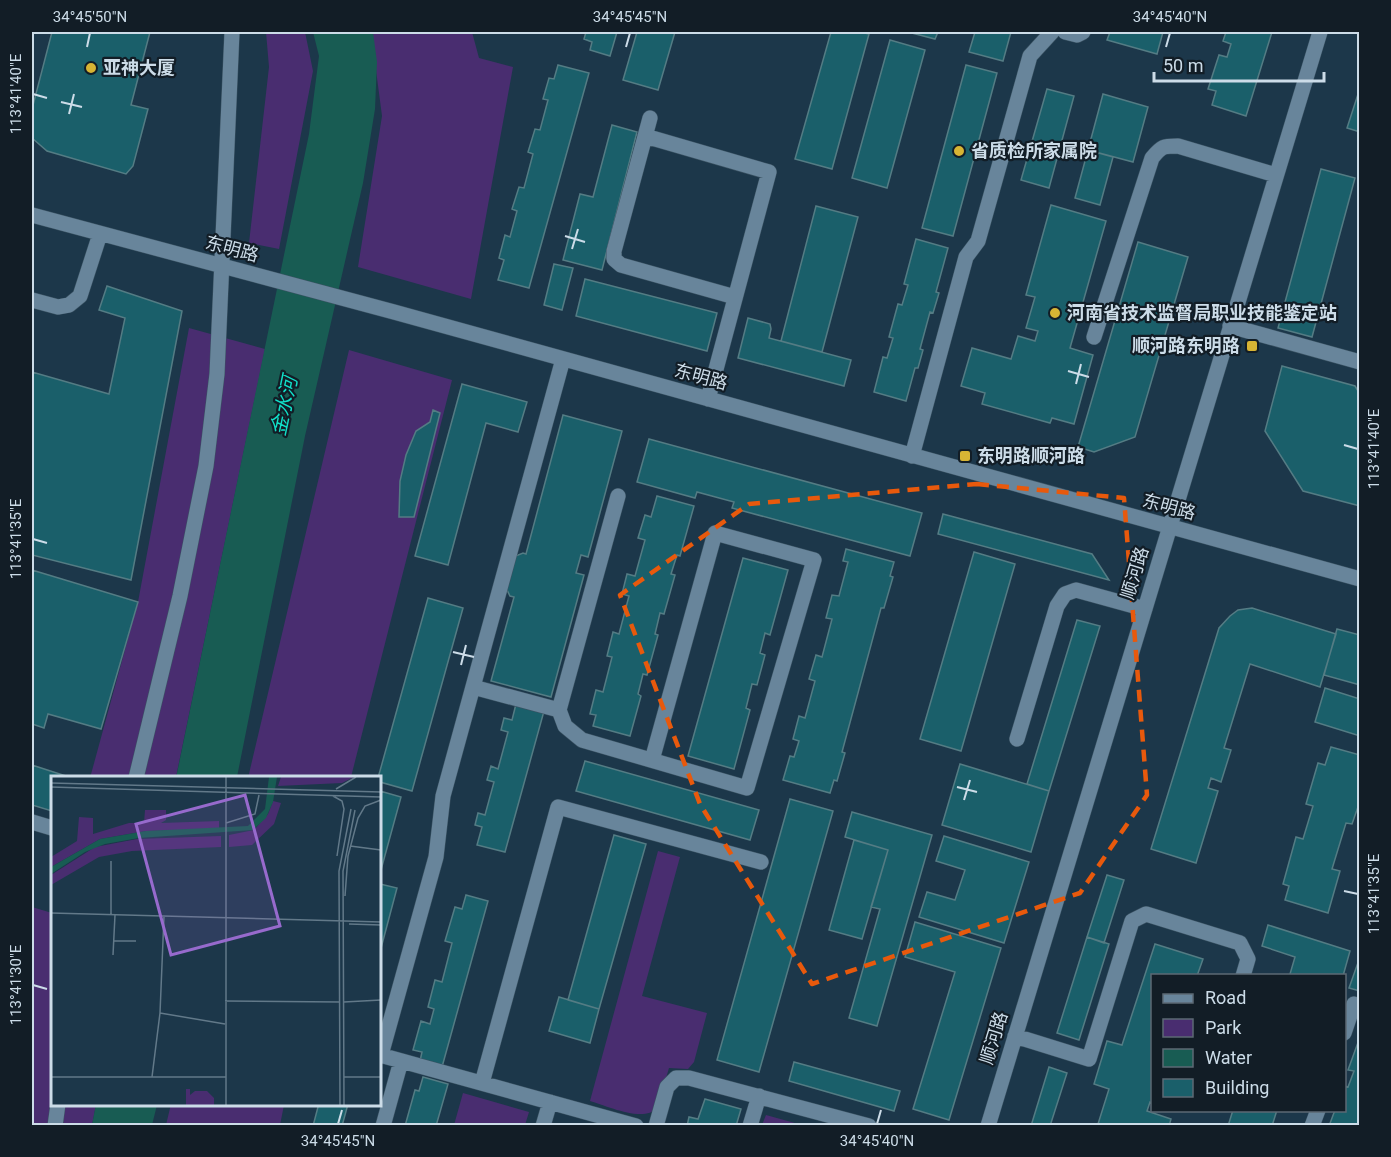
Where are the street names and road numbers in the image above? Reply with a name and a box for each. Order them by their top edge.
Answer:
street label: 东明路 [203,231,261,266]
street label: 东明路 [672,359,730,394]
street label: 东明路 [1140,489,1198,524]
street label: 顺河路 [1117,544,1152,602]
street label: 顺河路 [976,1009,1011,1067]

